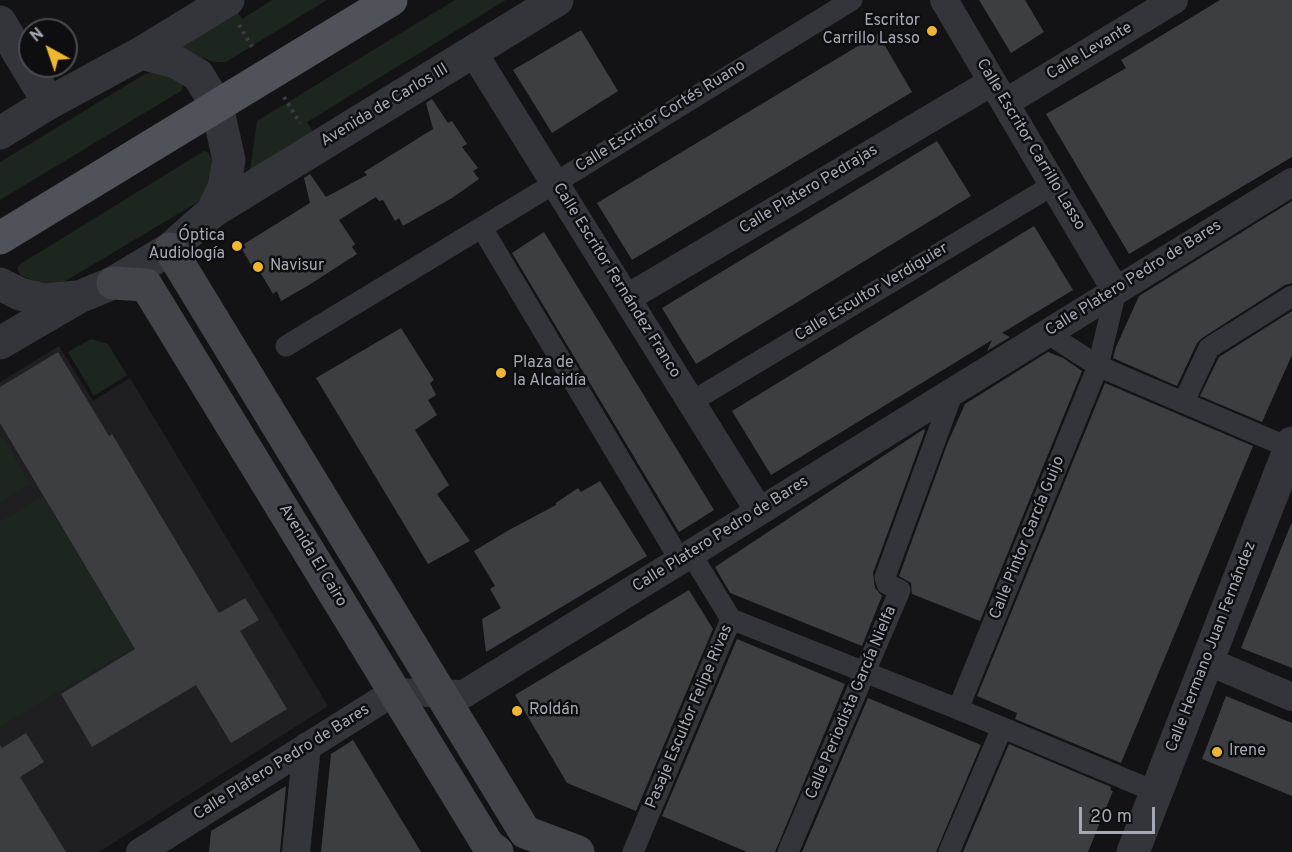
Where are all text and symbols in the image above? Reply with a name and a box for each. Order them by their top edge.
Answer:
place label: Escritor Carrillo Lasso [822,12,920,50]
north arrow [18,18,78,78]
street label: Calle Levante [1044,19,1136,85]
text: N [27,24,49,47]
marker: Escritor Carrillo Lasso [925,24,939,38]
street label: Calle Escritor Carrillo Lasso [971,56,1089,234]
street label: Calle Escritor Cortés Ruano [572,57,750,177]
street label: Avenida de Carlos III [318,60,452,152]
street label: Calle Platero Pedrajas [736,141,882,239]
street label: Calle Escritor Fernández Franco [548,180,684,382]
street label: Calle Platero Pedro de Bares [1042,217,1226,341]
place label: Óptica Audiología [148,227,225,265]
marker: Óptica Audiología [230,239,244,253]
street label: Calle Escultor Verdiguier [792,240,952,346]
place label: Navisur [270,257,324,277]
marker: Navisur [251,260,265,274]
place label: Plaza de la Alcaidía [513,354,586,392]
marker: Plaza de la Alcaidía [494,366,508,380]
street label: Calle Pintor García Guijo [986,454,1070,622]
street label: Calle Platero Pedro de Bares [629,473,813,597]
street label: Avenida El Cairo [274,501,350,611]
street label: Calle Hermano Juan Fernández [1163,539,1261,755]
street label: Calle Periodista García Nielfa [803,604,901,802]
street label: Pasaje Escultor Felipe Rivas [642,622,738,812]
street label: Calle Platero Pedro de Bares [190,701,374,825]
place label: Roldán [529,701,579,721]
marker: Roldán [510,704,524,718]
place label: Irene [1229,742,1266,762]
marker: Irene [1210,745,1224,759]
scale bar [1082,795,1158,833]
text: 20 m [1090,806,1132,829]

